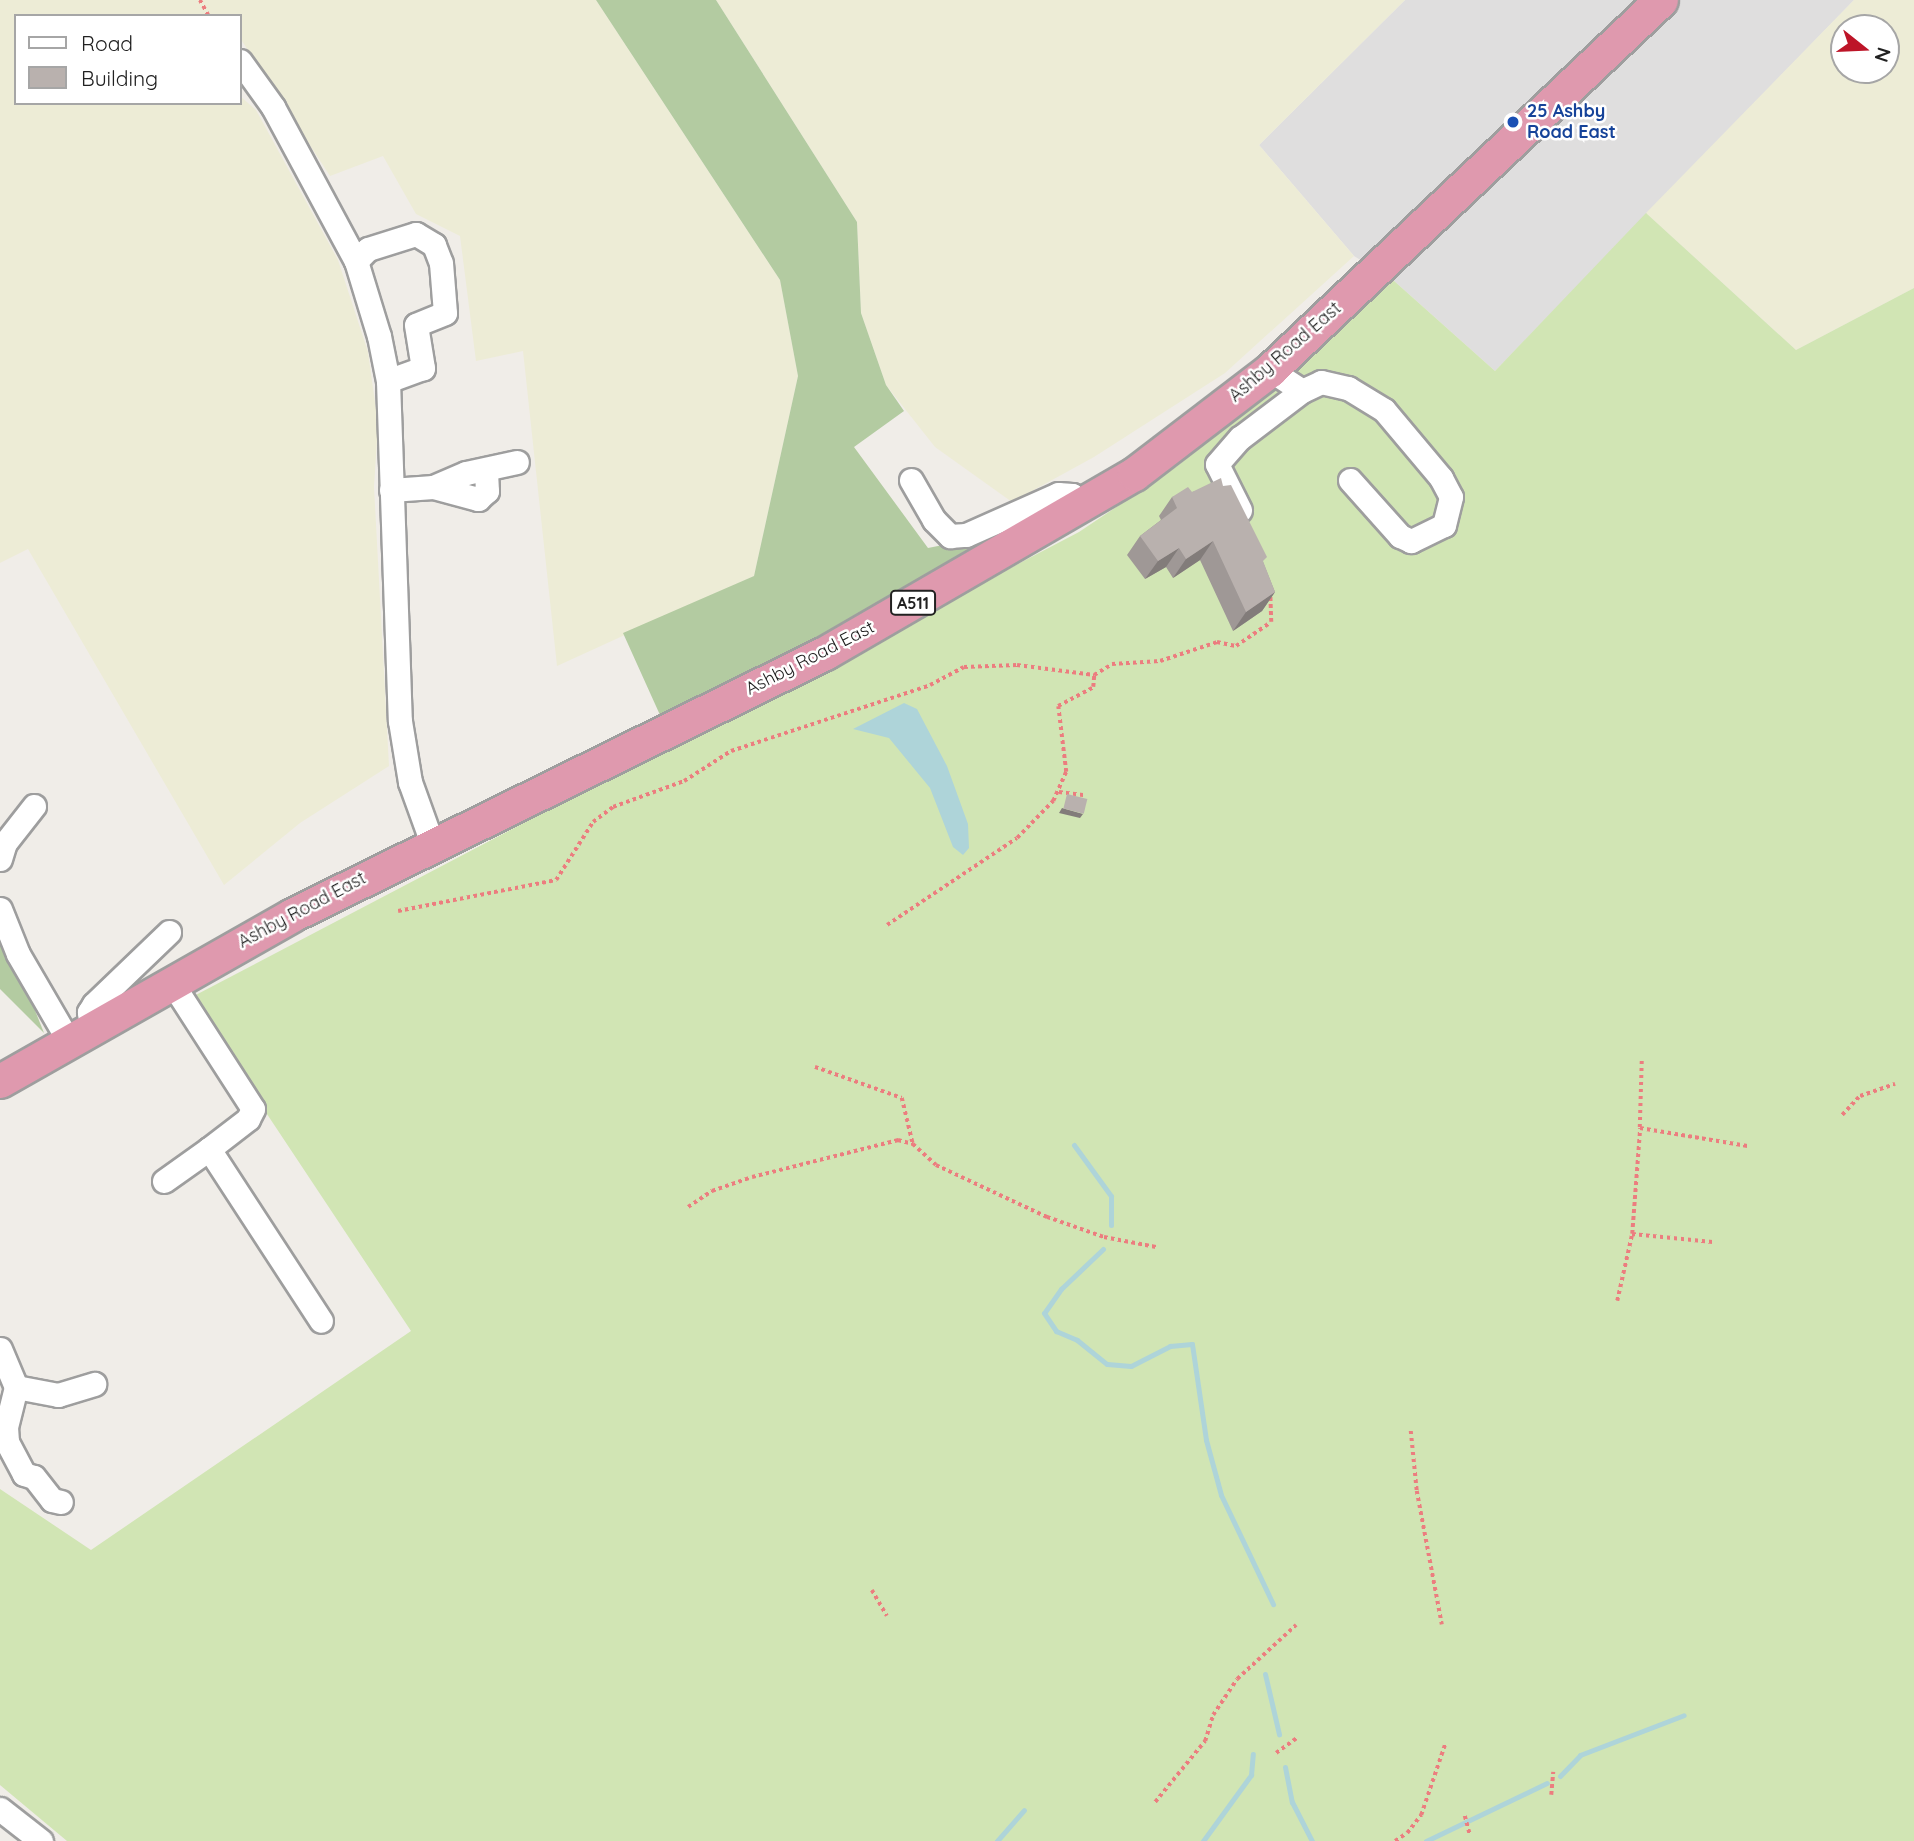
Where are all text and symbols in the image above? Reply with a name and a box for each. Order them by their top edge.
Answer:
legend [14,14,242,105]
north arrow [1830,14,1900,84]
text: Road [81,30,133,56]
text: N [1869,45,1897,65]
text: Building [81,65,158,91]
place label: 25 Ashby Road East [1527,101,1616,144]
marker: 25 Ashby Road East [1505,114,1521,130]
street label: Ashby Road East [1224,297,1346,407]
road number: A511 [888,590,937,616]
street label: Ashby Road East [742,616,878,700]
street label: Ashby Road East [234,867,370,953]

